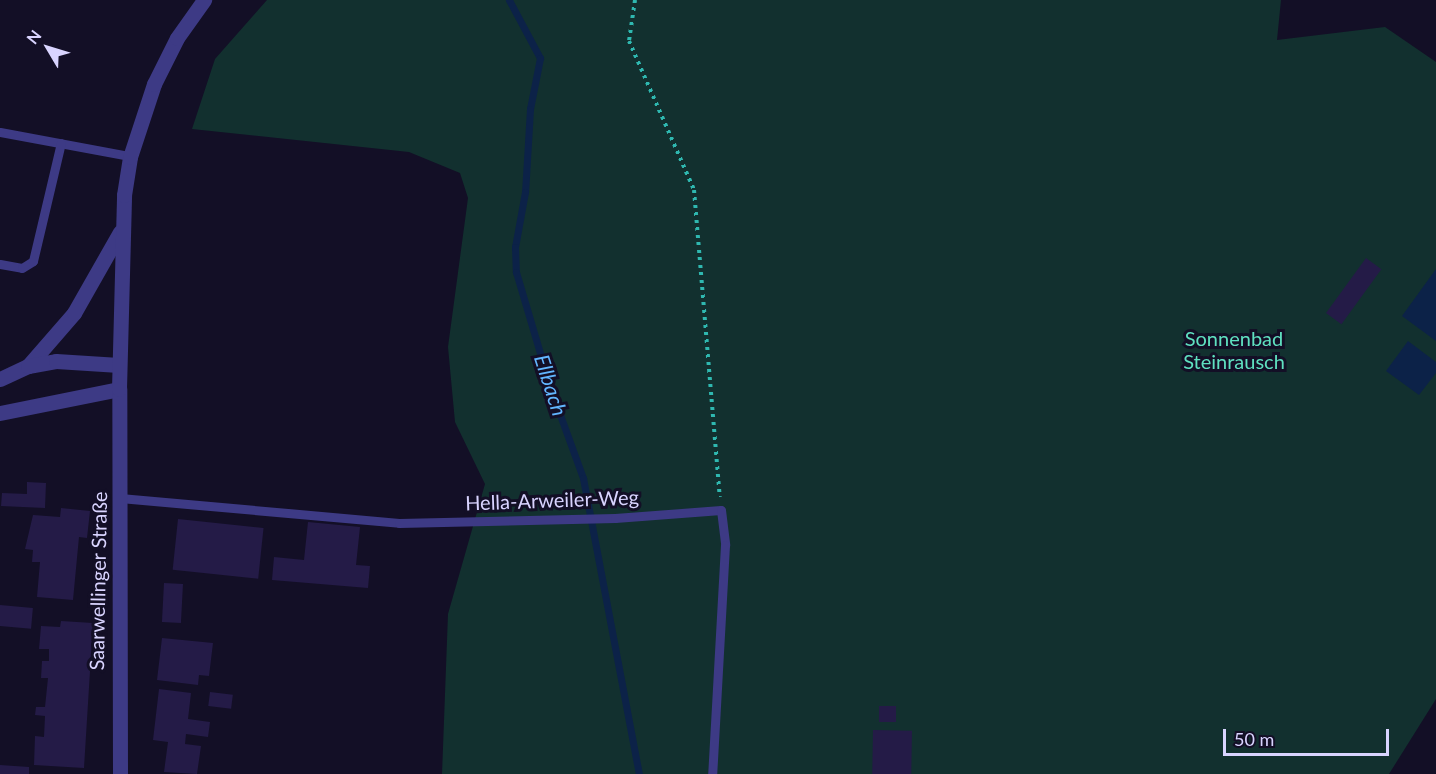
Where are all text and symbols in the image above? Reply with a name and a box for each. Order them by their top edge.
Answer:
north arrow [18,18,78,78]
text: N [22,26,45,47]
park label: Sonnenbad Steinrausch [1183,326,1285,373]
water label: Ellbach [529,351,573,419]
street label: Hella-Arweiler-Weg [465,485,639,515]
street label: Saarwellinger Straße [84,491,112,671]
scale bar [1226,717,1392,755]
text: 50 m [1234,728,1274,750]

